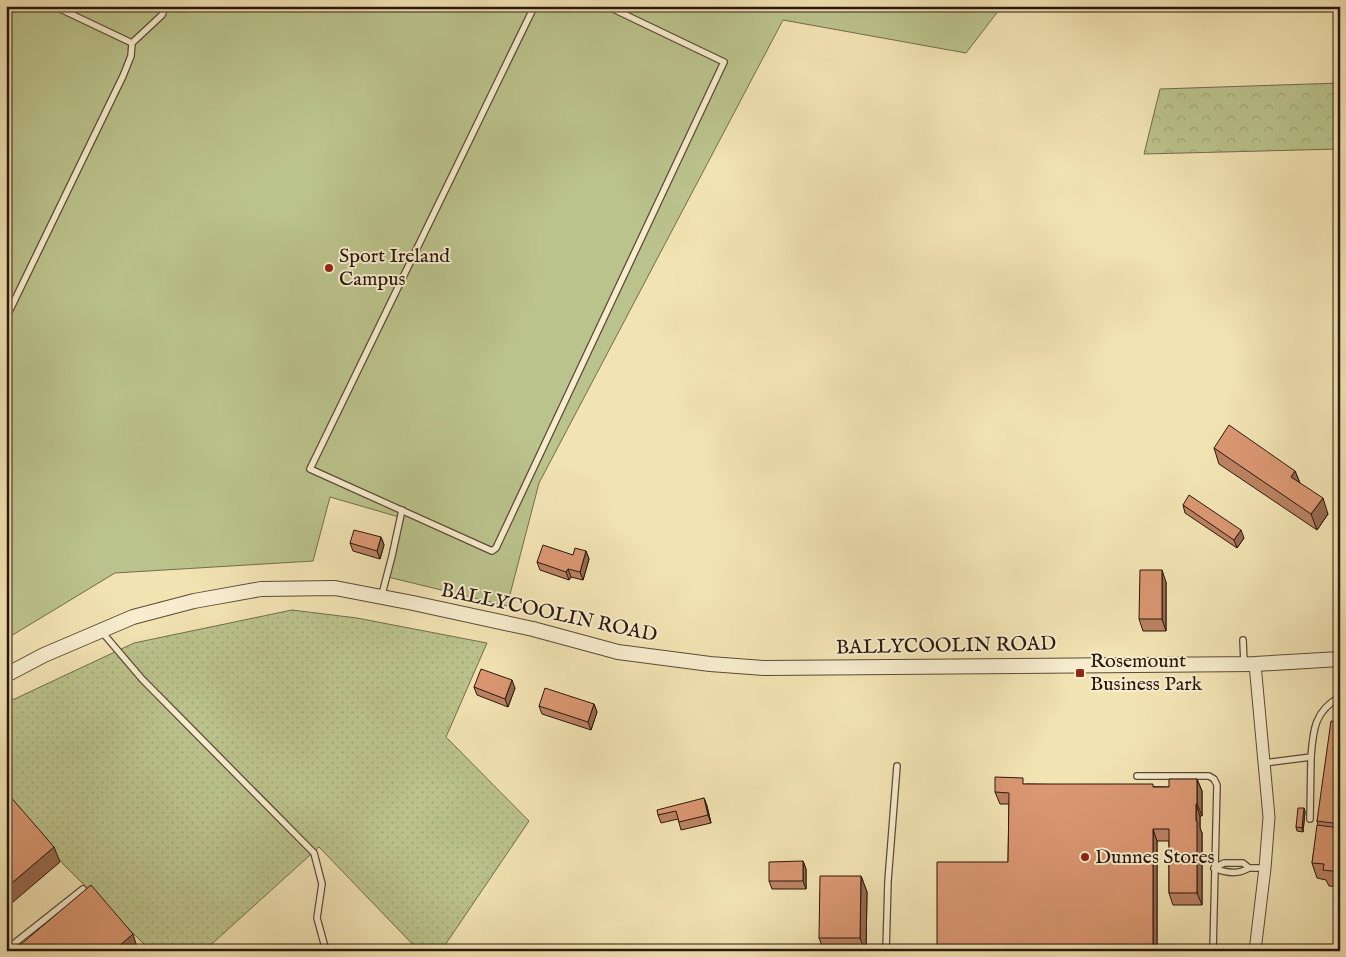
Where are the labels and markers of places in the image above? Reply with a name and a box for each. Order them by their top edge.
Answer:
place label: Sport Ireland Campus [339,244,450,292]
marker: Sport Ireland Campus [323,262,335,274]
place label: Rosemount Business Park [1090,649,1203,697]
marker: Rosemount Business Park [1074,667,1086,679]
place label: Dunnes Stores [1095,845,1215,870]
marker: Dunnes Stores [1079,851,1091,863]

